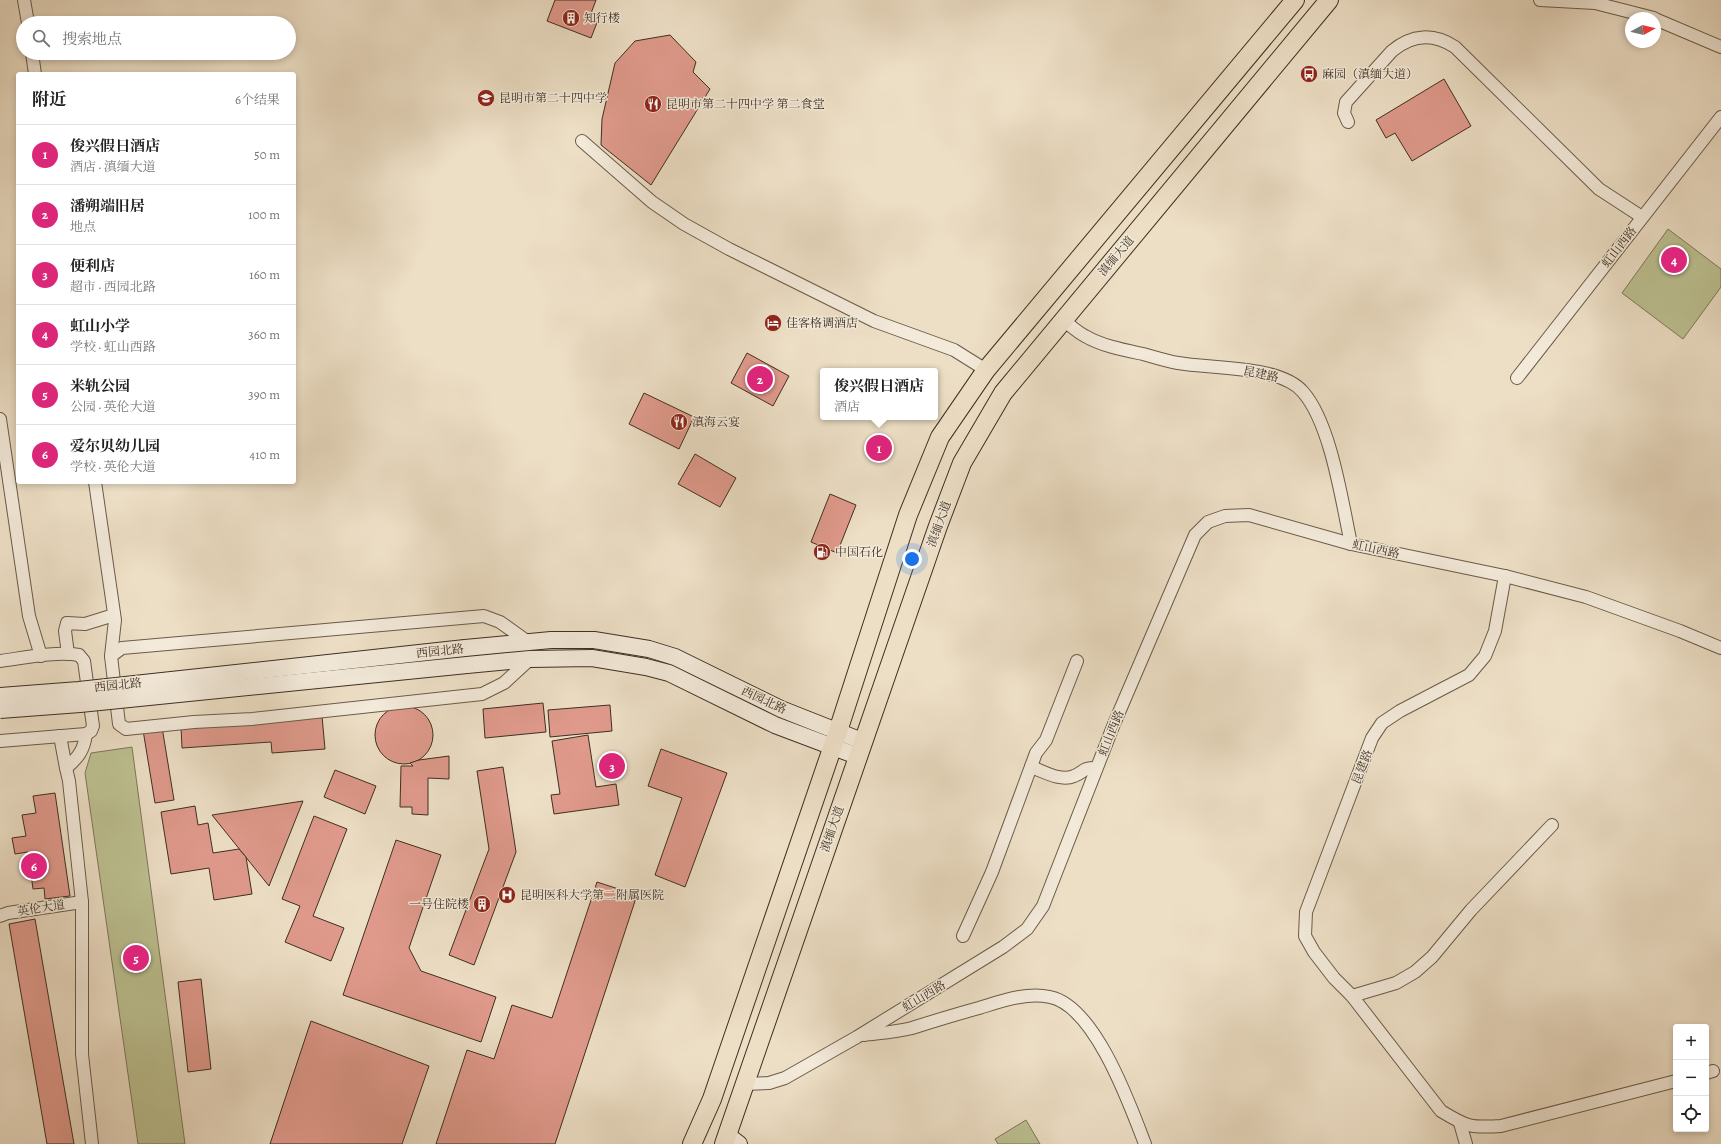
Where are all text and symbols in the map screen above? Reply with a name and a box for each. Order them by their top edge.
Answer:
building icon: 知行楼 [561,8,581,28]
place label: 知行楼 [584,10,620,26]
north arrow [1625,12,1661,48]
search box [16,16,296,60]
icon: search [30,27,52,49]
text: 搜索地点 [62,29,122,49]
bus stop icon: 麻园（滇缅大道） [1299,64,1319,84]
place label: 麻园（滇缅大道） [1322,66,1418,82]
text: 附近 [32,88,66,111]
school or university icon: 昆明市第二十四中学 [476,88,496,108]
place label: 昆明市第二十四中学 [499,90,607,106]
text: 6个结果 [235,91,280,108]
restaurant icon: 昆明市第二十四中学 第二食堂 [643,94,663,114]
place label: 昆明市第二十四中学 第二食堂 [666,96,824,112]
text: 俊兴假日酒店 [70,136,160,156]
text: 1 [43,146,47,163]
text: 50 m [254,146,280,163]
text: 酒店 · 滇缅大道 [70,158,156,175]
text: 潘朔端旧居 [70,196,145,216]
text: 2 [42,206,48,223]
text: 100 m [248,206,280,223]
text: 地点 [70,218,96,235]
street label: 虹山西路 [1598,223,1640,271]
street label: 滇缅大道 [1094,232,1138,280]
pin: 4 [1661,245,1687,275]
text: 便利店 [70,256,115,276]
text: 3 [42,266,48,283]
text: 160 m [249,266,280,283]
text: 超市 · 西园北路 [70,278,156,295]
hotel icon: 佳客格调酒店 [763,313,783,333]
place label: 佳客格调酒店 [786,315,858,331]
text: 虹山小学 [70,316,130,336]
text: 4 [42,326,48,343]
text: 360 m [248,326,280,343]
text: 学校 · 虹山西路 [70,338,156,355]
street label: 昆建路 [1242,362,1280,386]
pin: 2 [747,364,773,394]
popup [820,368,938,420]
text: 米轨公园 [70,376,130,396]
text: 俊兴假日酒店 [834,376,924,396]
text: 5 [42,386,48,403]
text: 390 m [248,386,280,403]
text: 公园 · 英伦大道 [70,398,156,415]
text: 酒店 [834,398,860,415]
restaurant icon: 滇海云宴 [669,412,689,432]
place label: 滇海云宴 [692,414,740,430]
pin: 1 [866,433,892,463]
text: 爱尔贝幼儿园 [70,436,160,456]
text: 6 [42,446,48,463]
text: 410 m [249,446,280,463]
text: 学校 · 英伦大道 [70,458,156,475]
street label: 滇缅大道 [923,499,955,549]
street label: 虹山西路 [1351,536,1401,562]
fuel station icon: 中国石化 [812,542,832,562]
place label: 中国石化 [835,544,883,560]
your location [902,549,922,569]
street label: 西园北路 [415,641,465,661]
street label: 西园北路 [93,675,143,695]
street label: 西园北路 [739,683,789,717]
street label: 虹山西路 [1095,708,1127,758]
street label: 昆建路 [1348,747,1376,787]
pin: 3 [599,751,625,781]
street label: 滇缅大道 [817,804,847,854]
pin: 6 [21,851,47,881]
hospital icon: 昆明医科大学第二附属医院 [497,885,517,905]
place label: 昆明医科大学第二附属医院 [520,887,664,903]
building icon: 一号住院楼 [472,894,492,914]
street label: 英伦大道 [16,896,66,920]
place label: 一号住院楼 [409,896,469,912]
pin: 5 [123,943,149,973]
street label: 虹山西路 [899,977,949,1015]
map controls [1673,1024,1709,1132]
button: + [1673,1024,1709,1060]
button: − [1673,1060,1709,1096]
button: locate [1673,1096,1709,1132]

